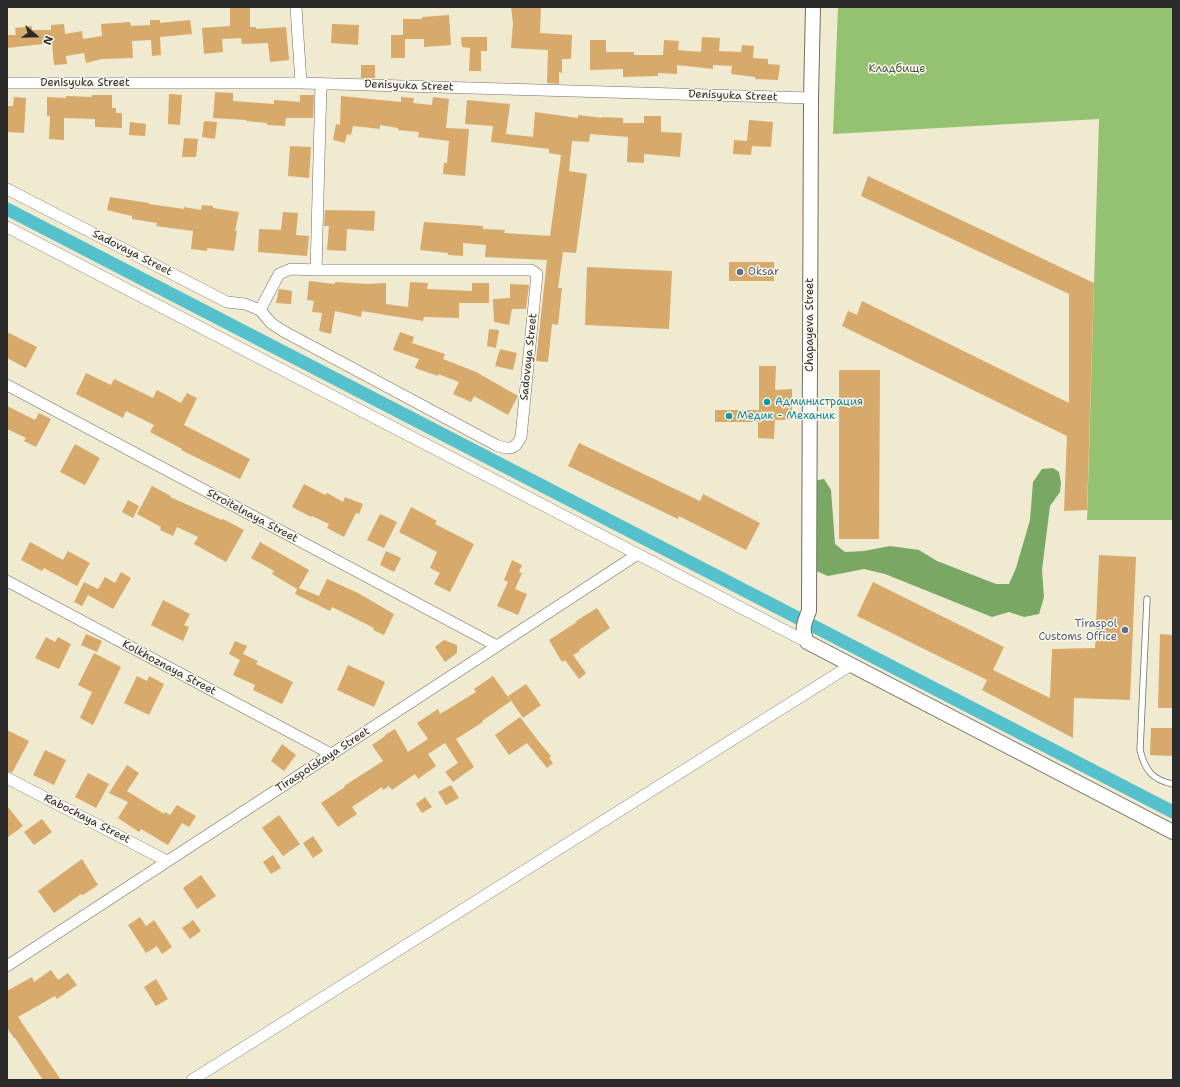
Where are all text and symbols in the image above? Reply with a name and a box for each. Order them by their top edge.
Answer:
north arrow [16,16,56,56]
text: N [39,34,56,47]
park label: Кладбище [869,62,925,76]
street label: Denisyuka Street [40,76,130,90]
street label: Denisyuka Street [364,78,454,94]
street label: Denisyuka Street [688,88,778,104]
street label: Sadovaya Street [90,227,174,279]
place label: Oksar [748,265,779,279]
marker: Oksar [735,267,745,277]
street label: Chapayeva Street [803,278,817,372]
street label: Sadovaya Street [518,313,540,401]
place label: Администрация [775,395,863,409]
marker: Администрация [762,397,772,407]
place label: Медик - Механик [737,409,835,423]
marker: Медик - Механик [724,411,734,421]
street label: Stroitelnaya Street [204,486,300,546]
place label: Tiraspol Customs Office [1038,617,1117,643]
marker: Tiraspol Customs Office [1120,625,1130,635]
street label: Kolkhoznaya Street [120,638,218,698]
street label: Tiraspolskaya Street [274,725,372,795]
street label: Rabochaya Street [42,792,132,846]

